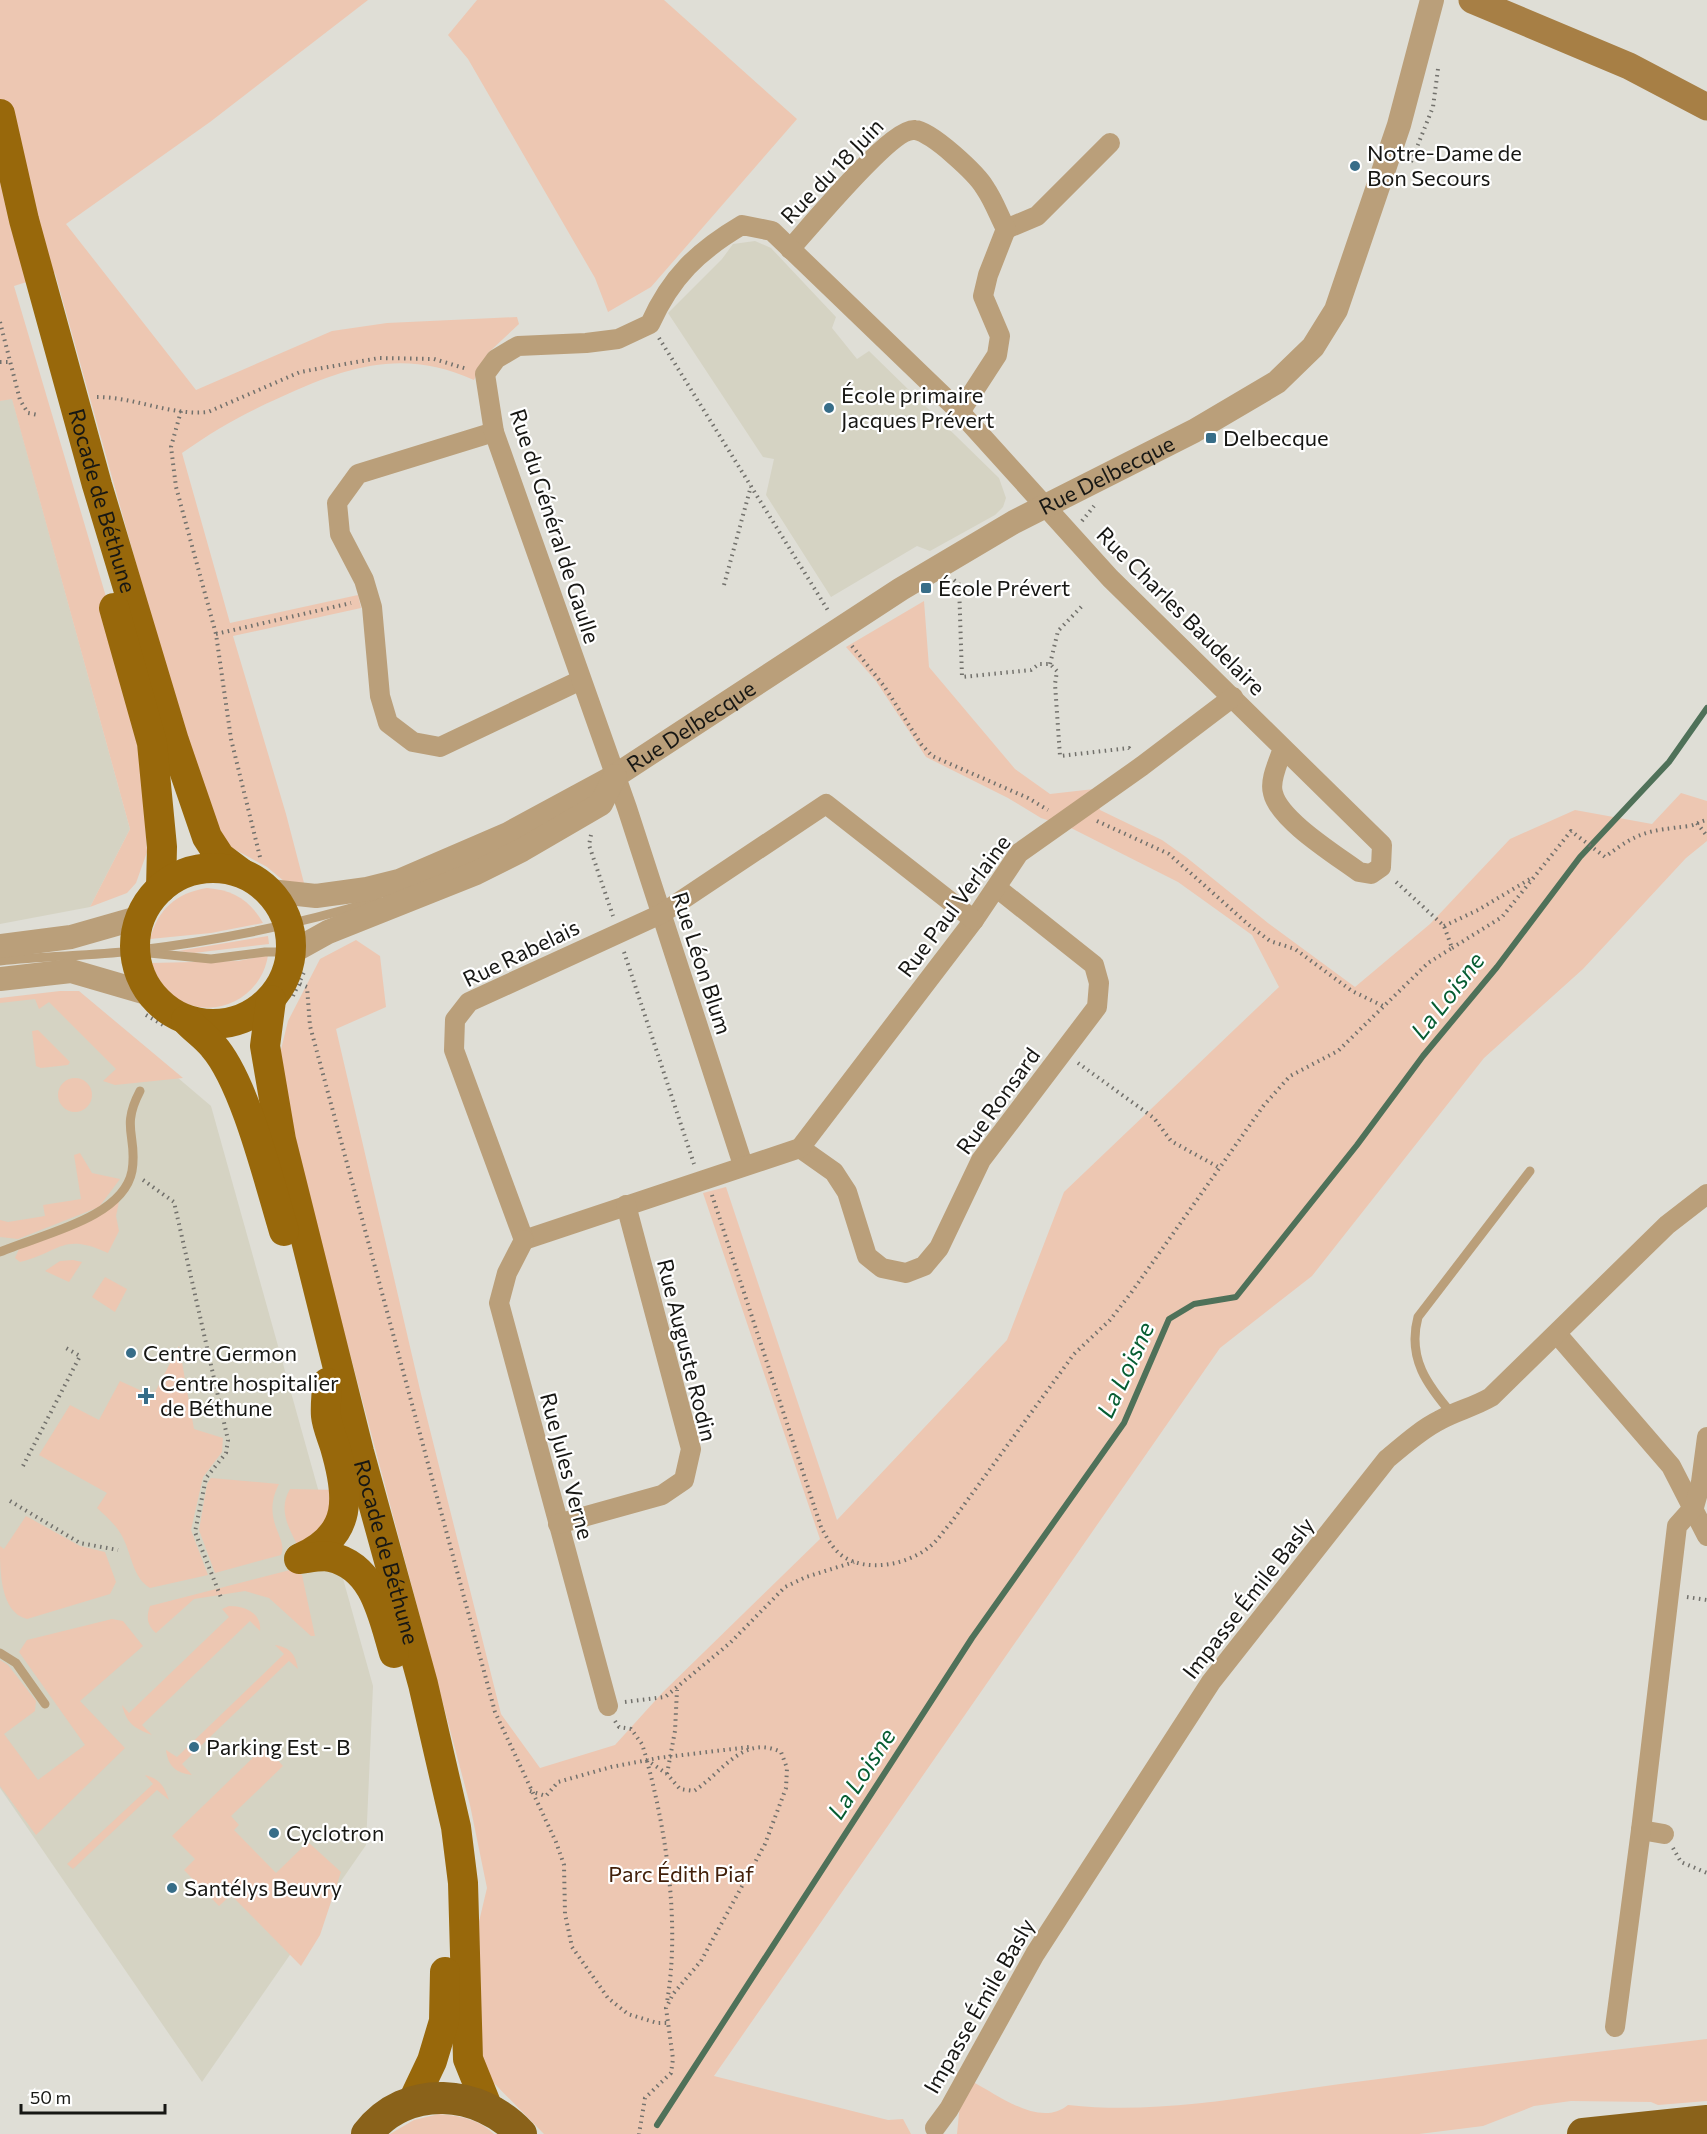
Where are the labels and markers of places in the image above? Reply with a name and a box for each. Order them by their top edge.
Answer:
place label: Notre-Dame de Bon Secours [1367,139,1522,191]
marker: Notre-Dame de Bon Secours [1348,159,1362,173]
place label: École primaire Jacques Prévert [841,381,995,433]
marker: École primaire Jacques Prévert [822,401,836,415]
place label: Delbecque [1223,424,1329,451]
marker: Delbecque [1204,431,1218,445]
place label: École Prévert [938,574,1070,601]
marker: École Prévert [919,581,933,595]
place label: Centre Germon [143,1339,297,1366]
marker: Centre Germon [124,1346,138,1360]
place label: Centre hospitalier de Béthune [160,1369,339,1421]
marker: Centre hospitalier de Béthune [137,1387,155,1405]
place label: Parking Est - B [206,1733,350,1760]
marker: Parking Est - B [187,1740,201,1754]
place label: Cyclotron [286,1819,384,1846]
marker: Cyclotron [267,1826,281,1840]
place label: Santélys Beuvry [184,1874,342,1901]
marker: Santélys Beuvry [165,1881,179,1895]

